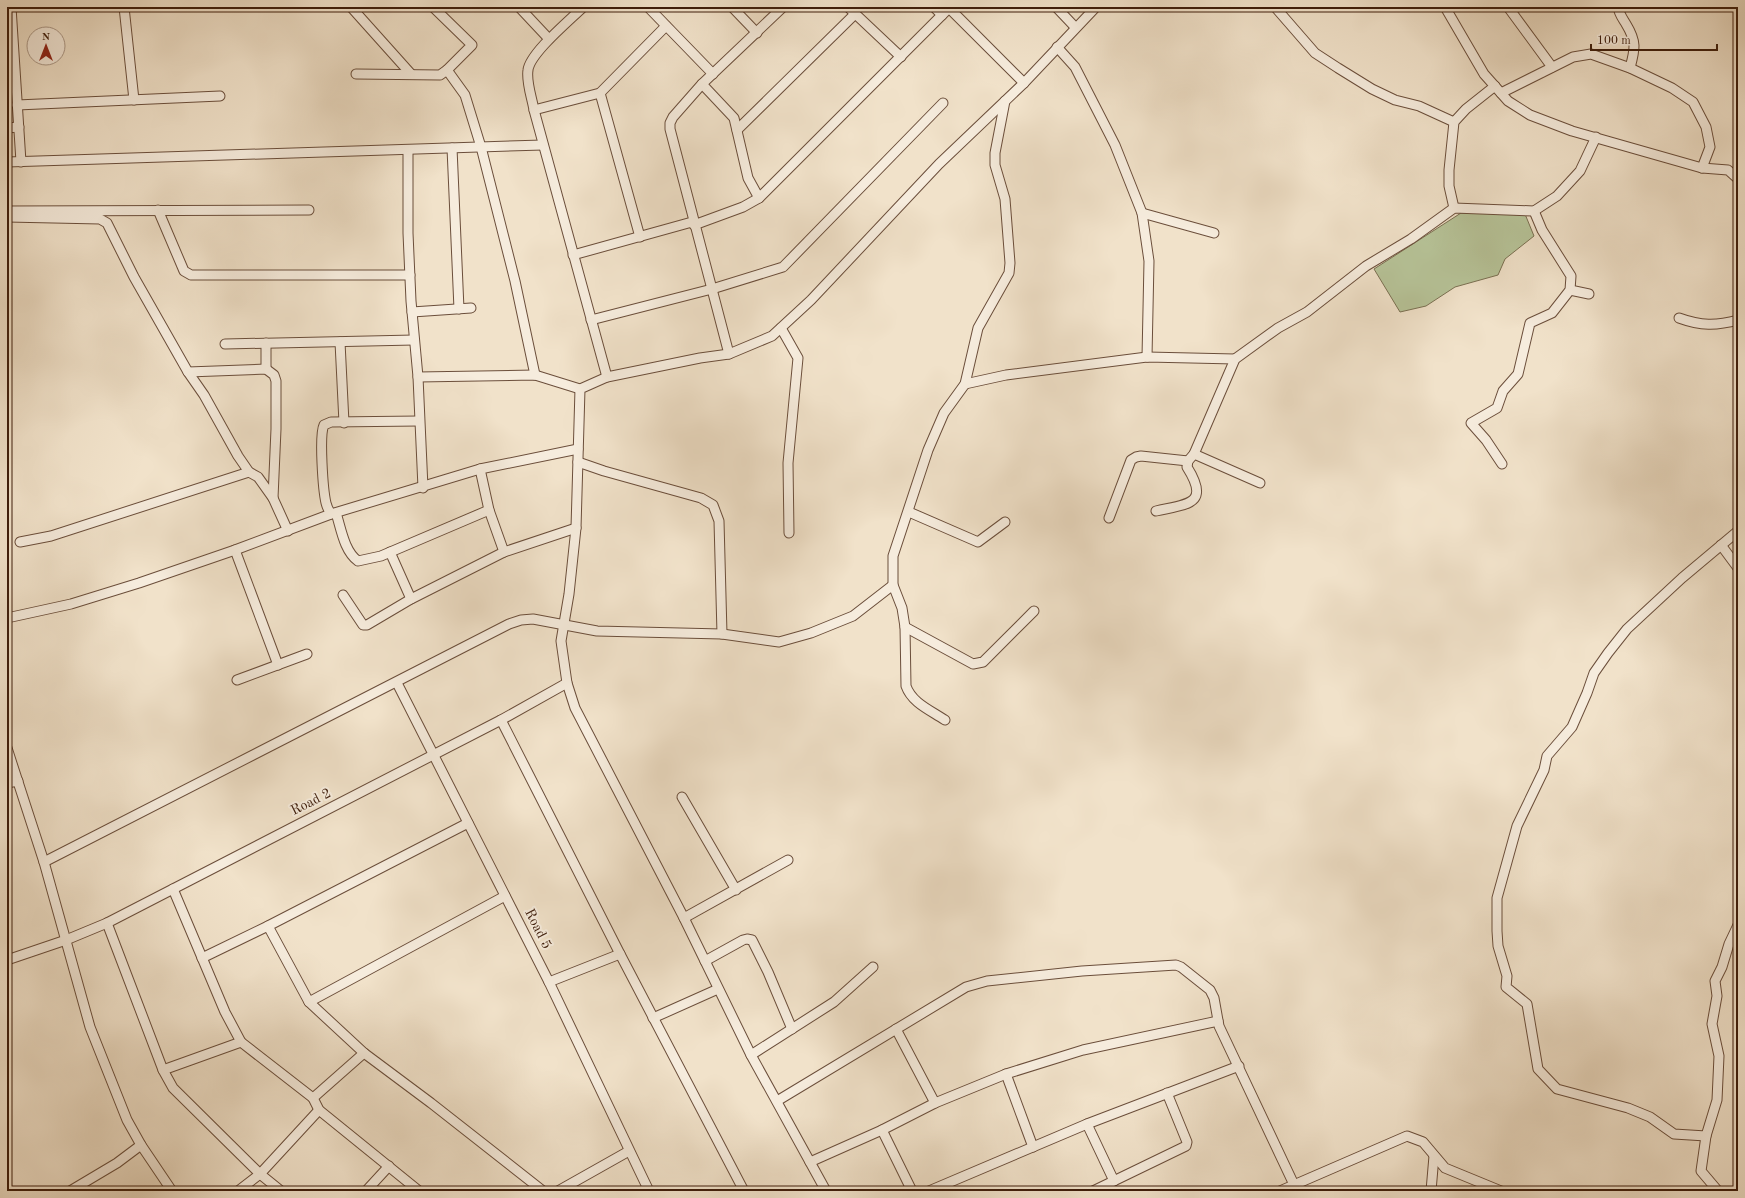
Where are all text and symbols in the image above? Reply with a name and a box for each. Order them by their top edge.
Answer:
north arrow [26,26,66,66]
scale bar [1591,26,1717,52]
text: N [42,32,51,43]
text: 100 m [1597,35,1631,47]
street label: Road 2 [289,786,333,818]
street label: Road 5 [522,907,554,951]

